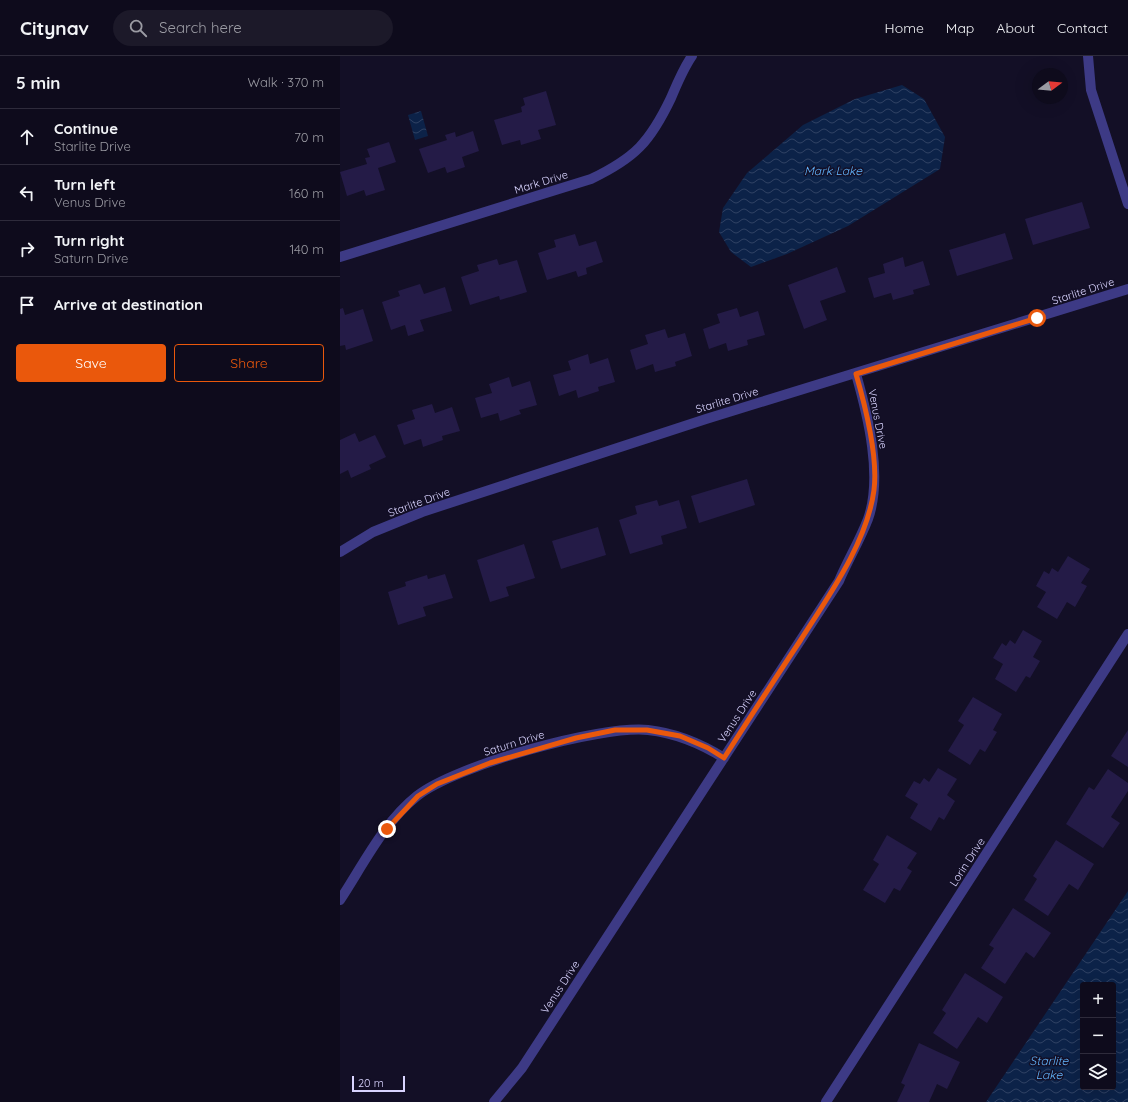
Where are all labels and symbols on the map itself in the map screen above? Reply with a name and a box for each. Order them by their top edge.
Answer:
north arrow [1032,68,1068,104]
water label: Mark Lake [804,163,863,178]
street label: Mark Drive [512,167,570,197]
street label: Starlite Drive [1050,274,1116,308]
route start [1028,309,1046,327]
street label: Starlite Drive [694,384,760,416]
street label: Venus Drive [865,388,891,450]
street label: Starlite Drive [386,484,452,520]
street label: Venus Drive [715,687,759,745]
street label: Saturn Drive [482,727,546,759]
route end [378,820,396,838]
street label: Lorin Drive [946,835,988,889]
street label: Venus Drive [538,958,582,1016]
water label: Starlite Lake [1030,1053,1070,1082]
scale bar [352,1074,405,1093]

